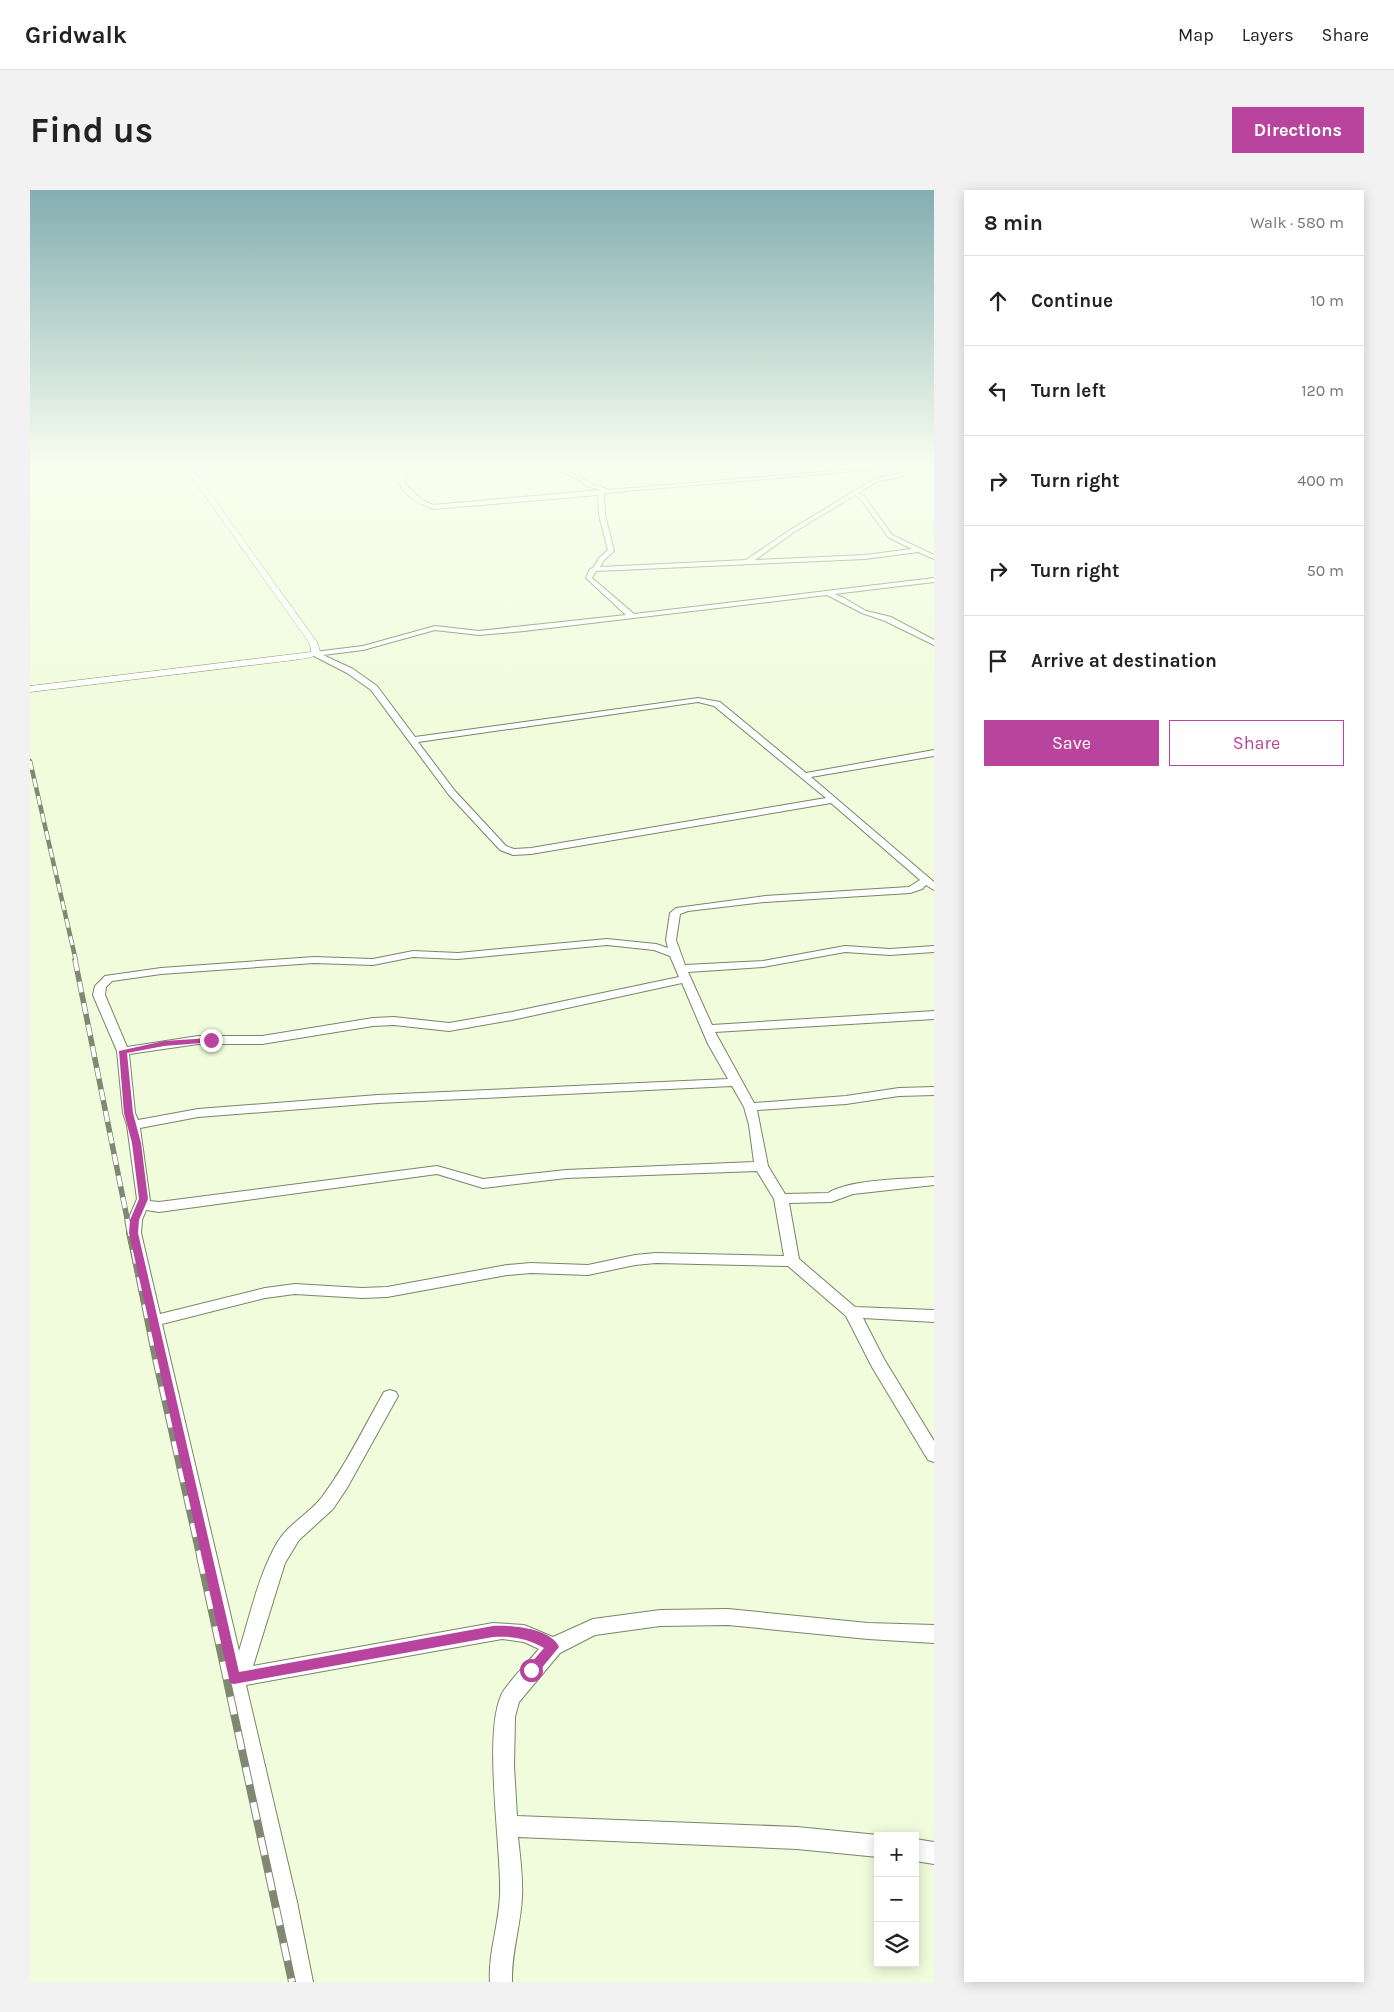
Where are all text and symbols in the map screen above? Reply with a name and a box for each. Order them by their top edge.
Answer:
text: Gridwalk [25,21,127,49]
text: Map [1178,24,1214,46]
text: Layers [1242,24,1294,46]
text: Share [1322,24,1369,46]
button: Directions [1232,107,1364,153]
text: Find us [30,110,153,151]
text: 8 min [984,211,1043,235]
text: Walk · 580 m [1250,213,1344,232]
icon: ahead [984,287,1012,315]
text: Continue [1031,290,1113,312]
text: 10 m [1310,291,1344,310]
icon: left [984,377,1012,405]
text: Turn left [1031,380,1106,402]
text: 120 m [1301,381,1344,400]
icon: right [984,467,1012,495]
text: Turn right [1031,470,1120,492]
text: 400 m [1297,471,1344,490]
icon: right [984,557,1012,585]
text: Turn right [1031,560,1120,582]
text: 50 m [1307,561,1344,580]
icon: arrive [984,647,1012,675]
text: Arrive at destination [1031,650,1217,672]
button: Save [984,720,1159,766]
button: Share [1169,720,1344,766]
route end [200,1029,223,1052]
route start [520,1659,543,1682]
map controls [874,1832,919,1967]
button: + [874,1832,919,1877]
button: − [874,1877,919,1922]
button: layers [874,1922,919,1967]

